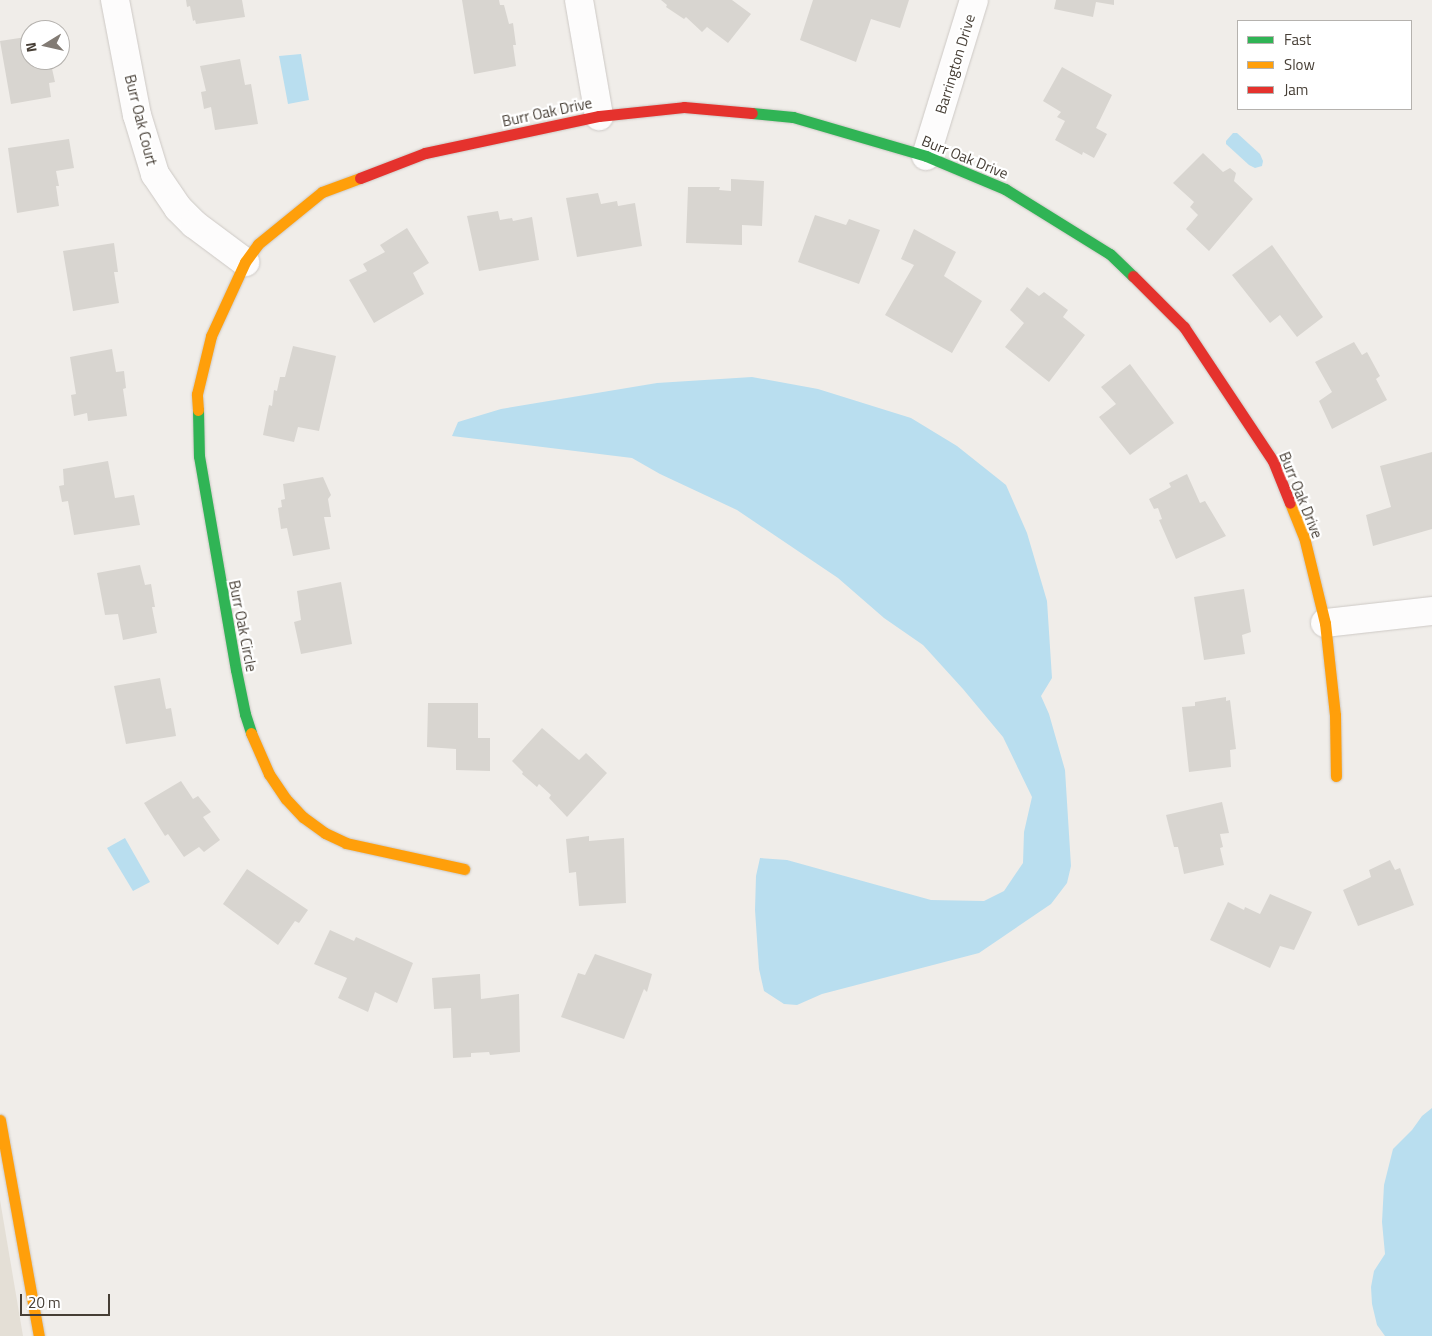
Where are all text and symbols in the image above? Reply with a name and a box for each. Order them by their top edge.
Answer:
street label: Barrington Drive [931,12,979,116]
north arrow [20,20,70,70]
legend [1237,20,1412,110]
text: Fast [1284,28,1311,51]
text: N [20,41,42,54]
text: Slow [1284,53,1315,76]
street label: Burr Oak Court [121,73,161,167]
text: Jam [1284,78,1308,101]
street label: Burr Oak Drive [500,94,594,130]
street label: Burr Oak Drive [919,132,1011,182]
street label: Burr Oak Drive [1276,449,1326,541]
street label: Burr Oak Circle [225,579,261,673]
scale bar [22,1284,112,1316]
text: 20 m [28,1291,61,1314]

